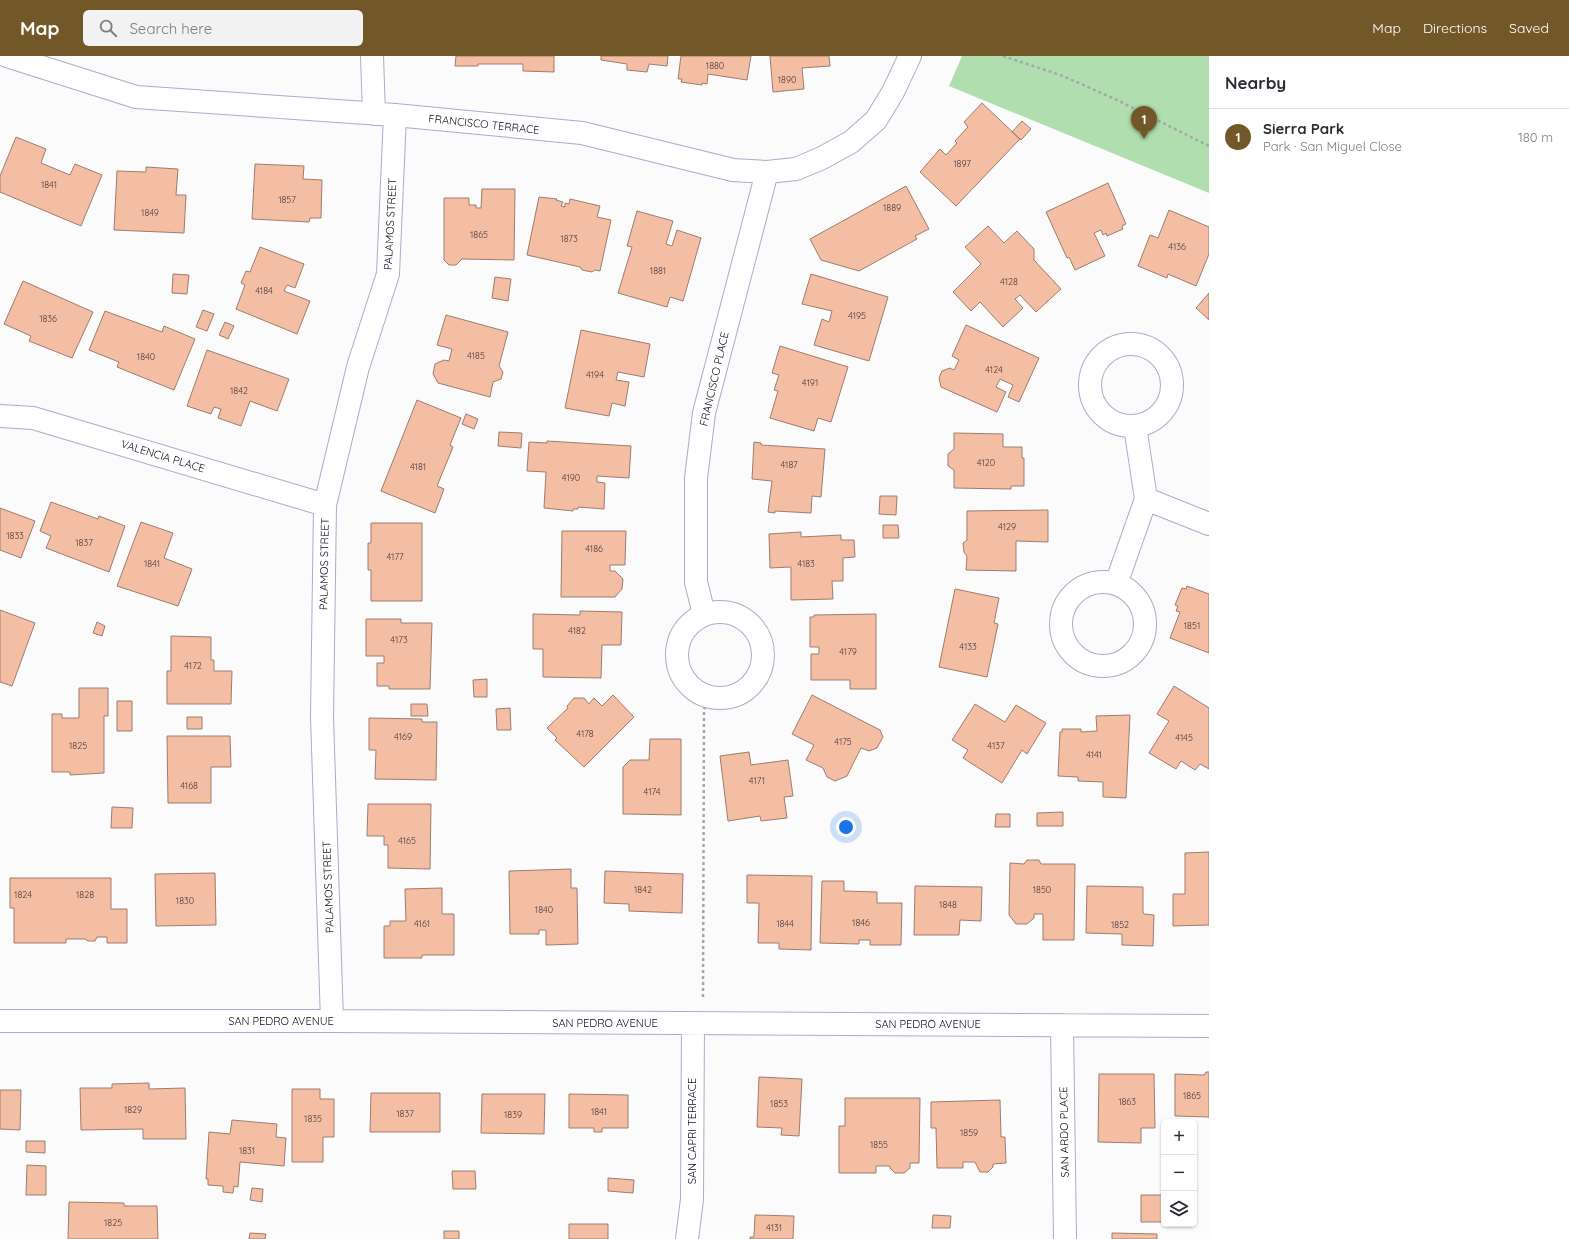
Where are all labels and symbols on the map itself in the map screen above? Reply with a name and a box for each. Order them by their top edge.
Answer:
house number: 1880 [706,60,724,71]
house number: 1890 [778,74,796,85]
pin: 1 [1131,106,1157,139]
street label: FRANCISCO TERRACE [428,111,540,137]
house number: 1897 [953,158,971,169]
street label: PALAMOS STREET [381,177,399,270]
house number: 1841 [41,179,57,190]
house number: 1857 [278,194,296,205]
house number: 1889 [883,202,901,213]
house number: 1849 [141,207,159,218]
house number: 1865 [470,229,488,240]
house number: 1873 [560,233,578,244]
house number: 4136 [1168,241,1186,252]
house number: 1881 [650,265,666,276]
house number: 4128 [1000,276,1018,287]
house number: 4184 [255,285,273,296]
house number: 4195 [848,310,866,321]
house number: 1836 [39,313,57,324]
street label: FRANCISCO PLACE [696,330,732,428]
house number: 4185 [467,350,485,361]
house number: 1840 [137,351,155,362]
house number: 4124 [985,364,1003,375]
house number: 4194 [586,369,604,380]
house number: 4191 [802,377,818,388]
house number: 1842 [230,385,248,396]
street label: VALENCIA PLACE [119,437,207,475]
house number: 4120 [977,457,995,468]
house number: 4187 [780,459,798,470]
house number: 4181 [410,461,426,472]
house number: 4190 [562,472,580,483]
street label: PALAMOS STREET [316,517,332,610]
house number: 4129 [998,521,1016,532]
house number: 1833 [6,530,24,541]
house number: 1837 [75,537,93,548]
house number: 4186 [585,543,603,554]
house number: 4177 [386,551,404,562]
house number: 1841 [144,558,160,569]
house number: 4183 [797,558,815,569]
house number: 1851 [1184,620,1200,631]
house number: 4182 [568,625,586,636]
house number: 4173 [390,634,408,645]
house number: 4133 [959,641,977,652]
house number: 4179 [839,646,857,657]
house number: 4172 [184,660,202,671]
house number: 4178 [576,728,594,739]
house number: 4169 [394,731,412,742]
house number: 4145 [1175,732,1193,743]
house number: 4175 [834,736,852,747]
house number: 1825 [69,740,87,751]
house number: 4137 [987,740,1005,751]
house number: 4141 [1086,749,1102,760]
house number: 4171 [749,775,765,786]
house number: 4168 [180,780,198,791]
house number: 4174 [643,786,661,797]
your location [836,817,856,837]
house number: 4165 [398,835,416,846]
street label: PALAMOS STREET [319,840,337,933]
house number: 1842 [634,884,652,895]
house number: 1850 [1033,884,1051,895]
house number: 1824 [14,889,32,900]
house number: 1828 [76,889,94,900]
house number: 1830 [176,895,194,906]
house number: 1848 [939,899,957,910]
house number: 1840 [535,904,553,915]
house number: 1846 [852,917,870,928]
house number: 4161 [414,918,430,929]
house number: 1844 [776,918,794,929]
house number: 1852 [1111,919,1129,930]
street label: SAN PEDRO AVENUE [228,1014,334,1028]
street label: SAN PEDRO AVENUE [552,1016,658,1030]
street label: SAN PEDRO AVENUE [875,1017,981,1031]
street label: SAN CAPRI TERRACE [685,1078,699,1184]
street label: SAN ARDO PLACE [1056,1086,1072,1178]
house number: 1865 [1183,1090,1201,1101]
house number: 1863 [1118,1096,1136,1107]
house number: 1853 [770,1098,788,1109]
house number: 1829 [124,1104,142,1115]
house number: 1841 [591,1106,607,1117]
house number: 1837 [396,1108,414,1119]
house number: 1839 [504,1109,522,1120]
house number: 1835 [304,1113,322,1124]
house number: 1859 [960,1127,978,1138]
house number: 1855 [870,1139,888,1150]
house number: 1831 [239,1145,255,1156]
house number: 1825 [104,1217,122,1228]
house number: 4131 [766,1222,782,1233]

